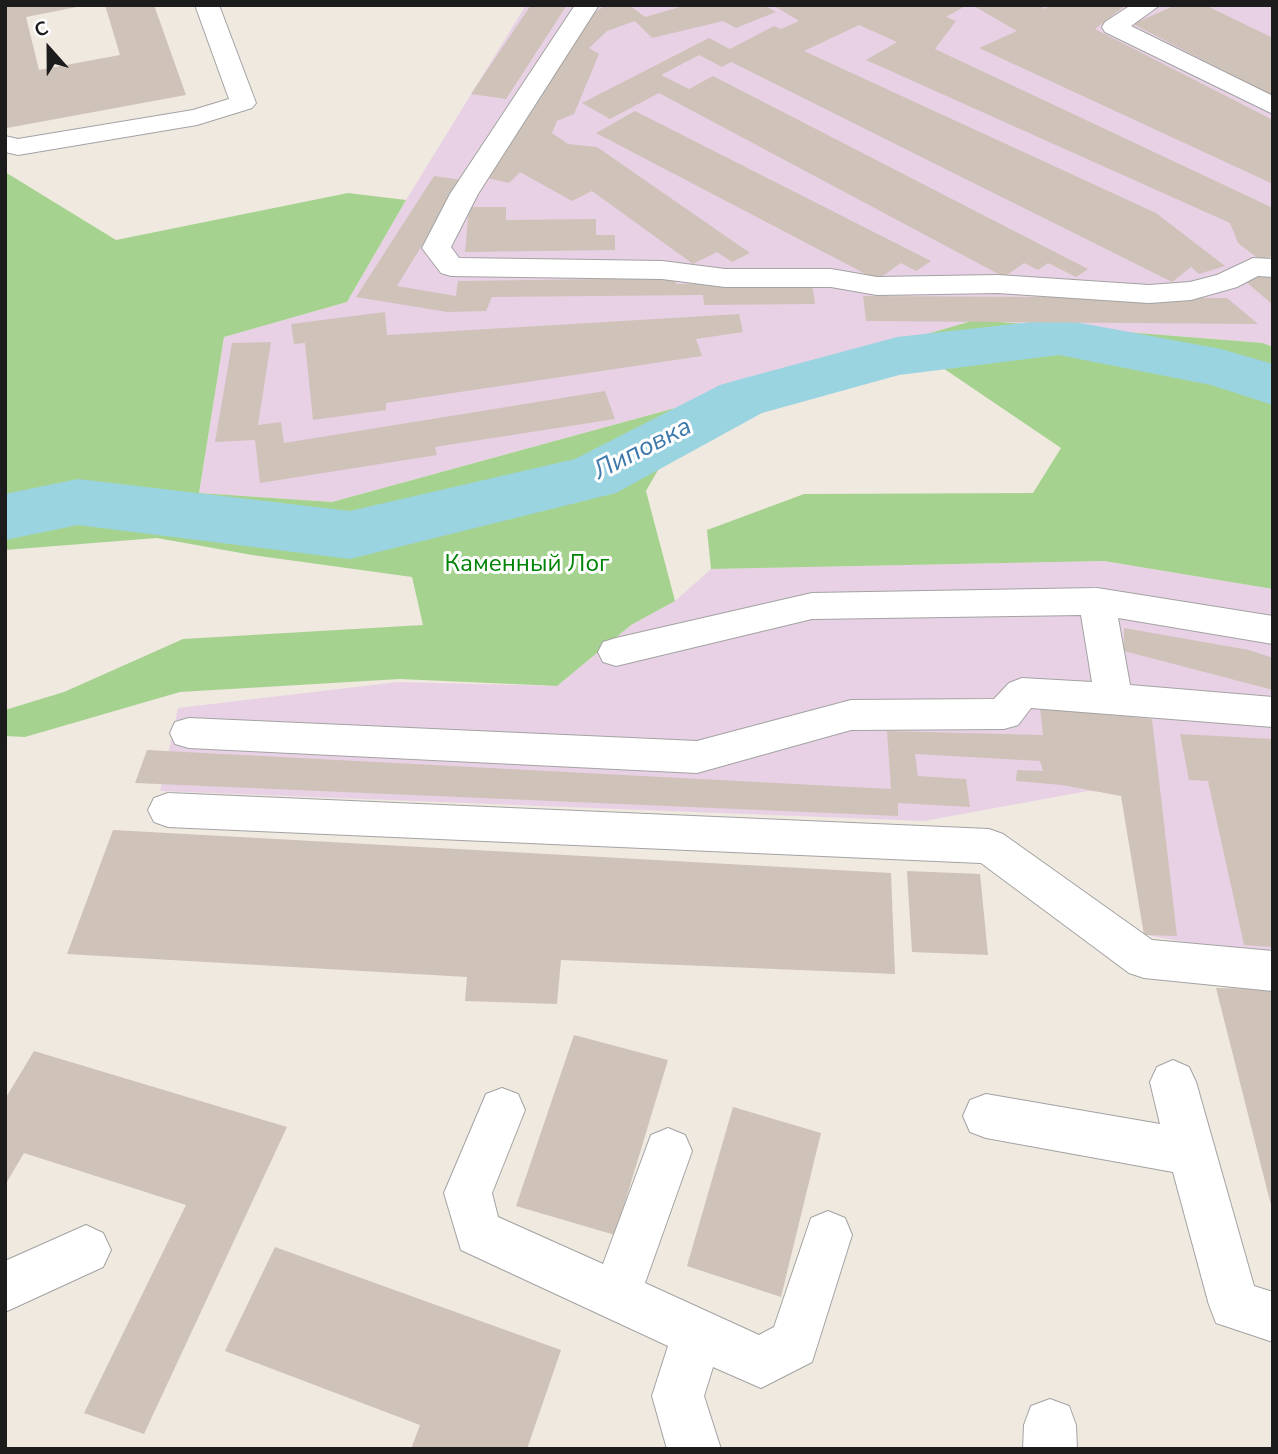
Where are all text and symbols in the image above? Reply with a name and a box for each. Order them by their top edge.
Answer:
north arrow [14,14,84,84]
text: С [31,15,52,44]
water label: Липовка [589,412,697,488]
park label: Каменный Лог [445,551,609,579]

